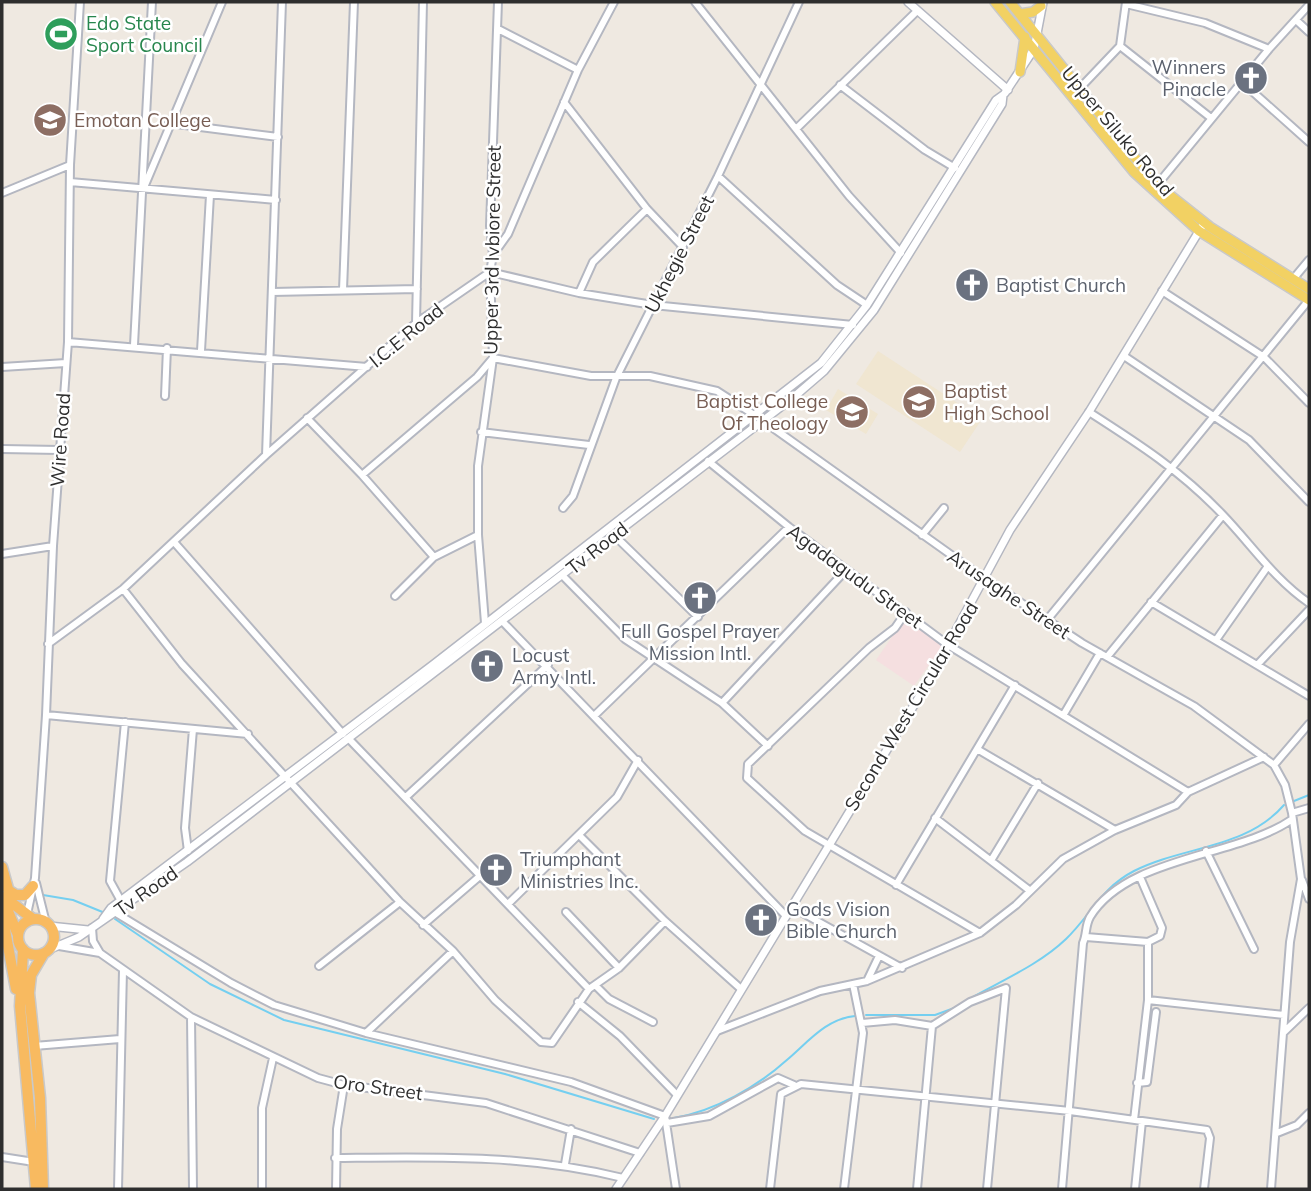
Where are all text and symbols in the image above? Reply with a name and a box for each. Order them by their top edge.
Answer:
place label: Edo State Sport Council [86,11,203,57]
sports icon: Edo State Sport Council [42,15,80,53]
place label: Winners Pinacle [1152,55,1226,101]
church icon: Winners Pinacle [1232,59,1270,97]
street label: Upper Siluko Road [1057,61,1179,201]
school or university icon: Emotan College [31,101,69,139]
place label: Emotan College [74,108,211,132]
street label: Upper 3rd Ivbiore Street [478,145,506,355]
street label: Ukhegie Street [639,191,719,317]
church icon: Baptist Church [953,266,991,304]
place label: Baptist Church [996,273,1126,297]
street label: I.C.E Road [364,298,448,372]
place label: Baptist High School [944,379,1049,425]
school or university icon: Baptist High School [900,383,938,421]
place label: Baptist College Of Theology [696,389,828,435]
street label: Wire Road [45,392,75,488]
school or university icon: Baptist College Of Theology [833,393,871,431]
street label: Tv Road [561,516,633,580]
street label: Agadagudu Street [782,519,928,633]
street label: Arusaghe Street [943,544,1075,644]
church icon: Full Gospel Prayer Mission Intl. [681,579,719,617]
street label: Second West Circular Road [839,597,983,815]
place label: Full Gospel Prayer Mission Intl. [621,619,779,665]
place label: Locust Army Intl. [512,643,596,689]
church icon: Locust Army Intl. [468,647,506,685]
place label: Triumphant Ministries Inc. [520,847,639,893]
church icon: Triumphant Ministries Inc. [477,851,515,889]
street label: Tv Road [110,861,182,921]
place label: Gods Vision Bible Church [786,897,897,943]
church icon: Gods Vision Bible Church [742,901,780,939]
street label: Oro Street [332,1069,424,1105]

